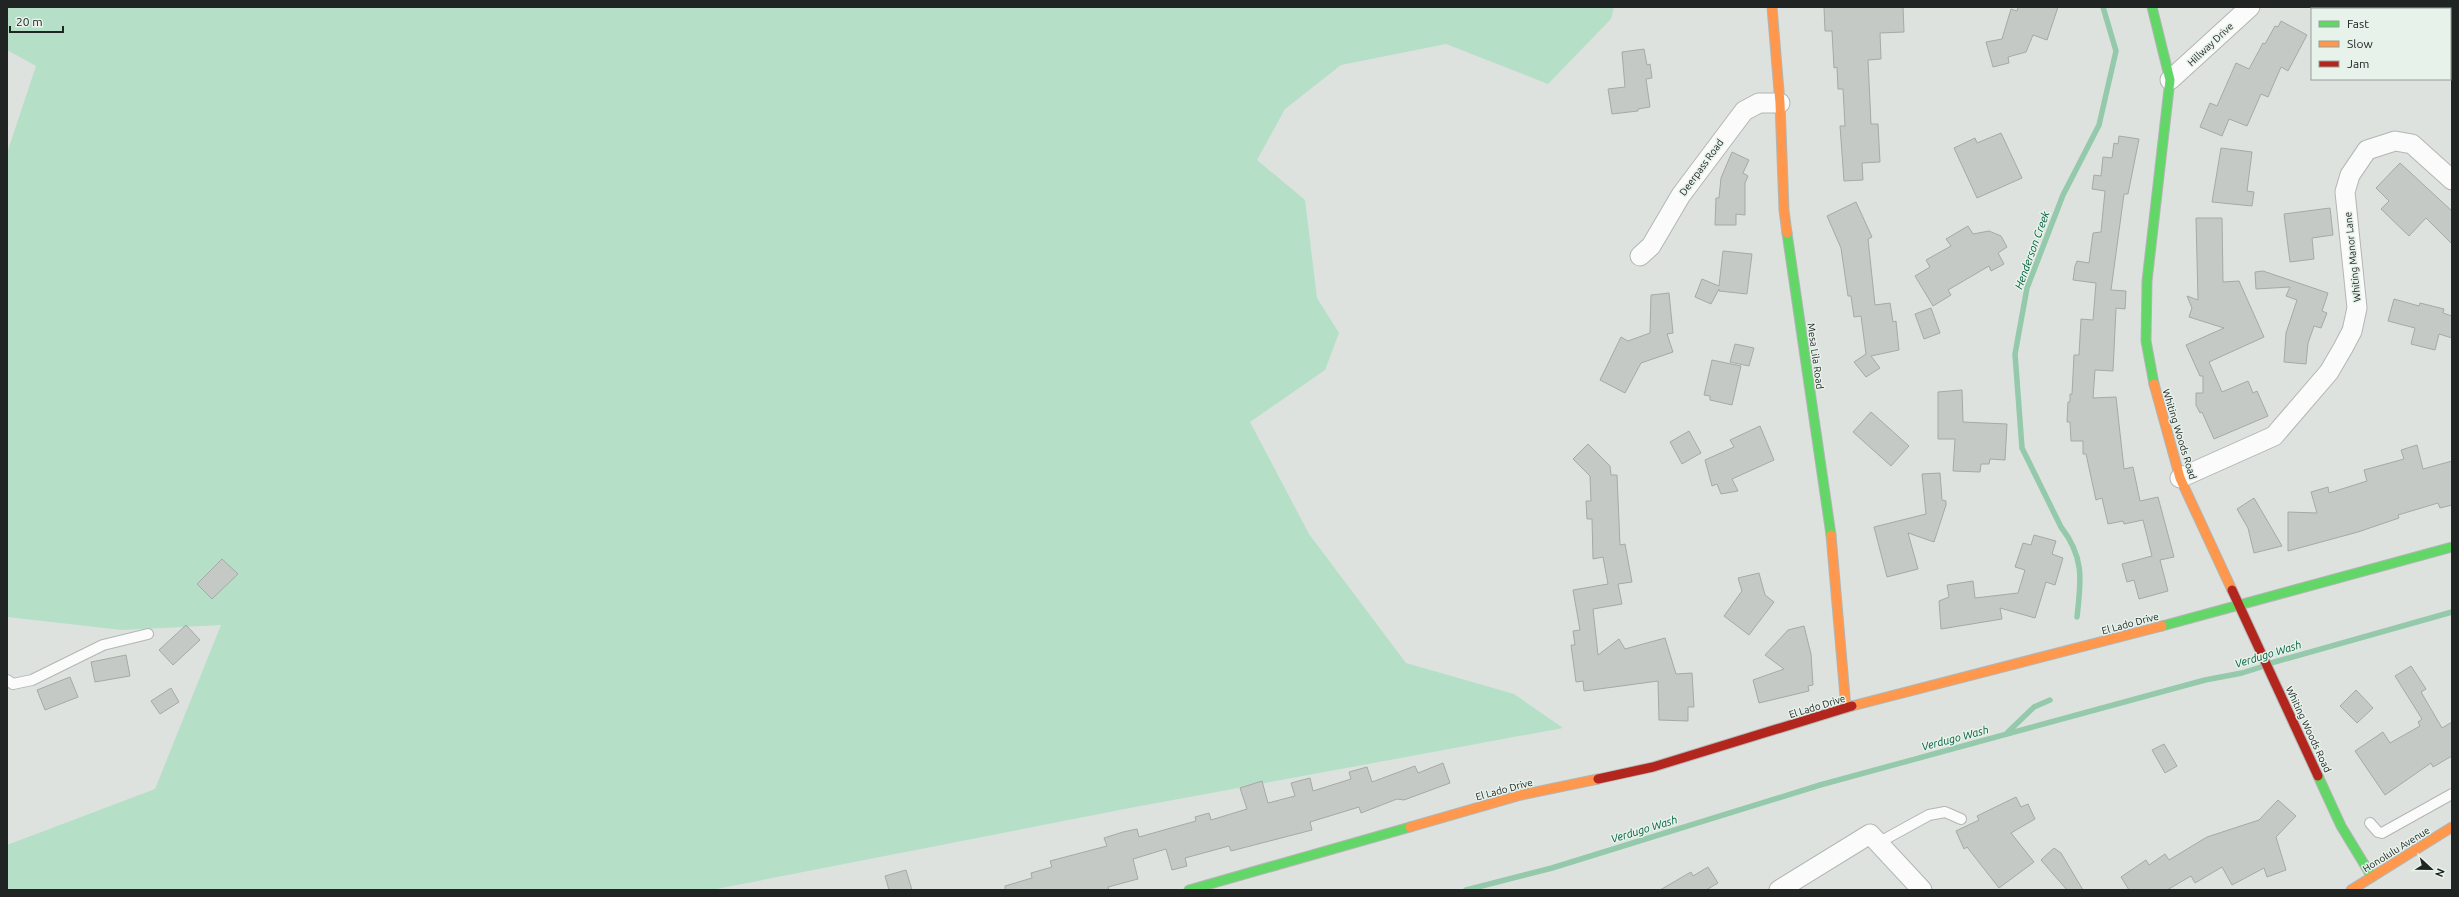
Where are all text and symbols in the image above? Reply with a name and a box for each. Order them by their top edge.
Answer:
scale bar [10,8,63,34]
legend [2311,8,2451,80]
text: 20 m [16,15,43,28]
text: Fast [2347,17,2369,30]
street label: Hillway Drive [2185,20,2235,68]
text: Slow [2347,37,2373,50]
text: Jam [2347,57,2369,70]
street label: Deerpass Road [1677,137,1726,198]
water label: Henderson Creek [2012,209,2052,291]
street label: Whiting Manor Lane [2342,211,2363,302]
street label: Mesa Lila Road [1805,322,1826,390]
street label: Whiting Woods Road [2161,388,2199,481]
street label: El Lado Drive [2101,611,2160,636]
water label: Verdugo Wash [2233,638,2303,670]
street label: Whiting Woods Road [2284,684,2333,774]
street label: El Lado Drive [1788,693,1847,720]
water label: Verdugo Wash [1920,723,1990,753]
street label: El Lado Drive [1475,777,1534,802]
water label: Verdugo Wash [1609,813,1679,845]
street label: Honolulu Avenue [2361,824,2432,874]
north arrow [2411,849,2451,889]
text: N [2433,867,2447,879]

